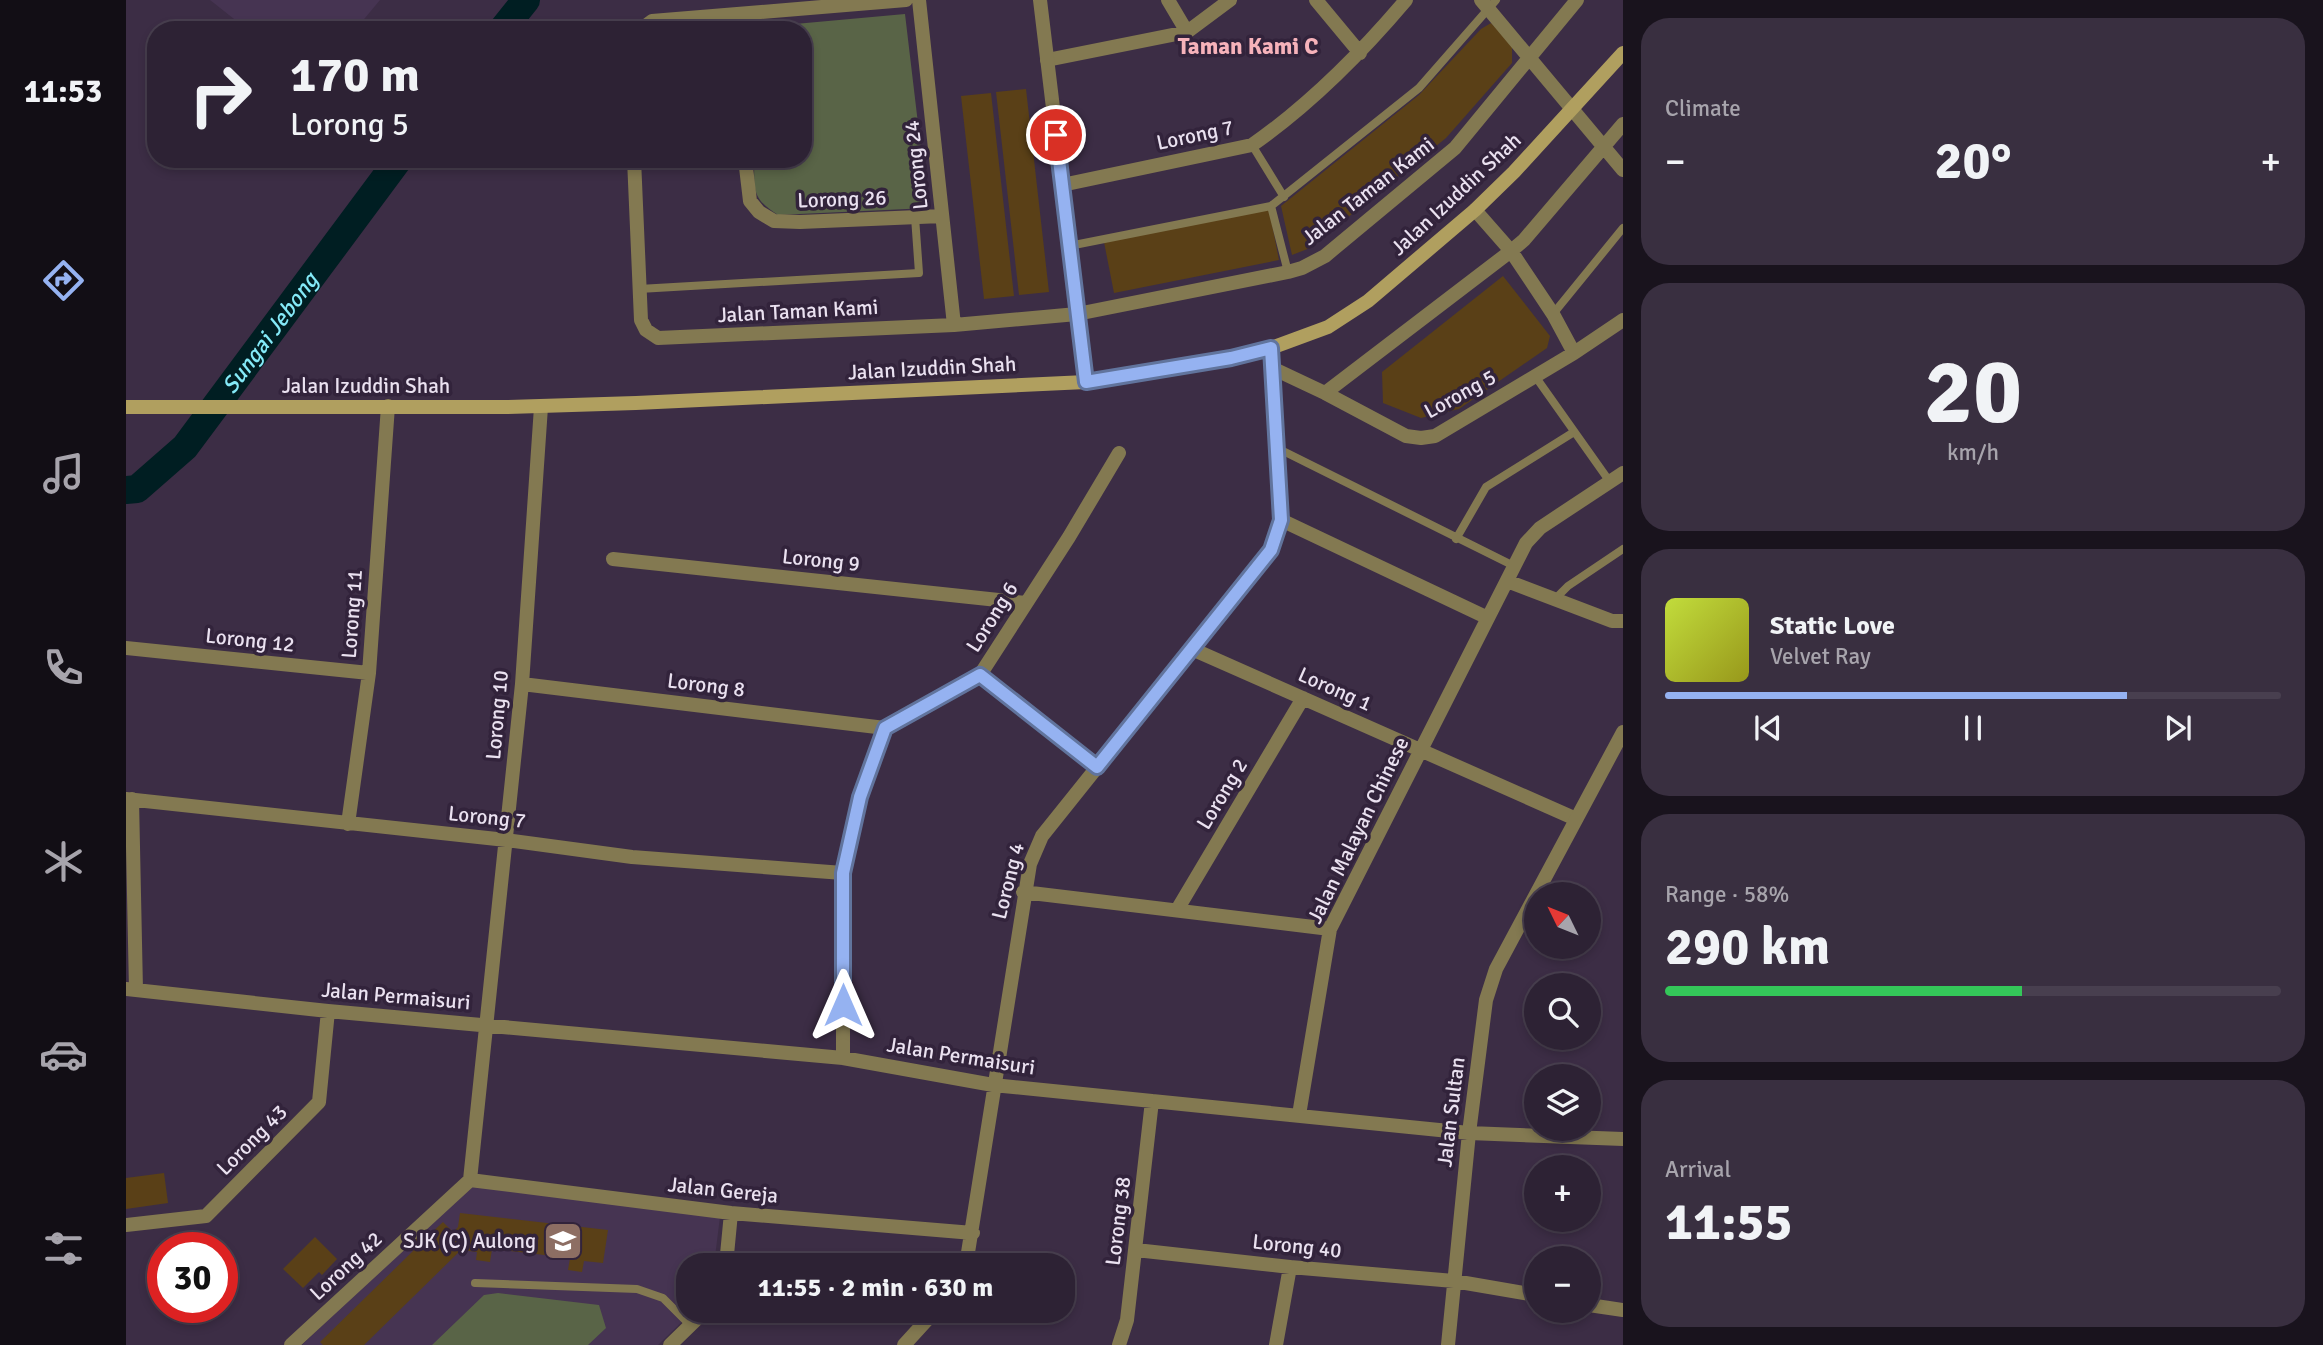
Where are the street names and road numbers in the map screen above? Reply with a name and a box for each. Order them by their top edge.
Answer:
street label: Lorong 7 [1154,114,1236,156]
street label: Lorong 24 [898,119,934,211]
street label: Jalan Izuddin Shah [1385,127,1527,261]
street label: Jalan Taman Kami [1297,131,1439,251]
street label: Lorong 26 [797,184,887,214]
street label: Jalan Taman Kami [717,294,879,328]
street label: Jalan Izuddin Shah [847,351,1017,385]
street label: Lorong 5 [1420,364,1500,424]
street label: Jalan Izuddin Shah [282,373,450,399]
street label: Lorong 9 [781,543,861,577]
street label: Lorong 11 [336,568,368,660]
street label: Lorong 6 [960,577,1024,657]
street label: Lorong 12 [204,622,296,658]
street label: Lorong 1 [1294,661,1376,717]
street label: Lorong 8 [666,667,746,703]
street label: Lorong 10 [480,669,514,761]
street label: Jalan Malayan Chinese [1302,732,1414,928]
street label: Lorong 2 [1191,754,1253,834]
street label: Lorong 7 [447,800,527,834]
street label: Lorong 4 [986,840,1030,922]
street label: Jalan Permaisuri [320,977,472,1015]
street label: Jalan Permaisuri [885,1031,1037,1081]
street label: Jalan Sultan [1431,1055,1471,1169]
street label: Lorong 43 [211,1099,293,1181]
street label: Jalan Gereja [667,1171,779,1209]
street label: Lorong 38 [1100,1175,1136,1267]
street label: Lorong 42 [304,1226,388,1306]
street label: Lorong 40 [1251,1228,1343,1264]

